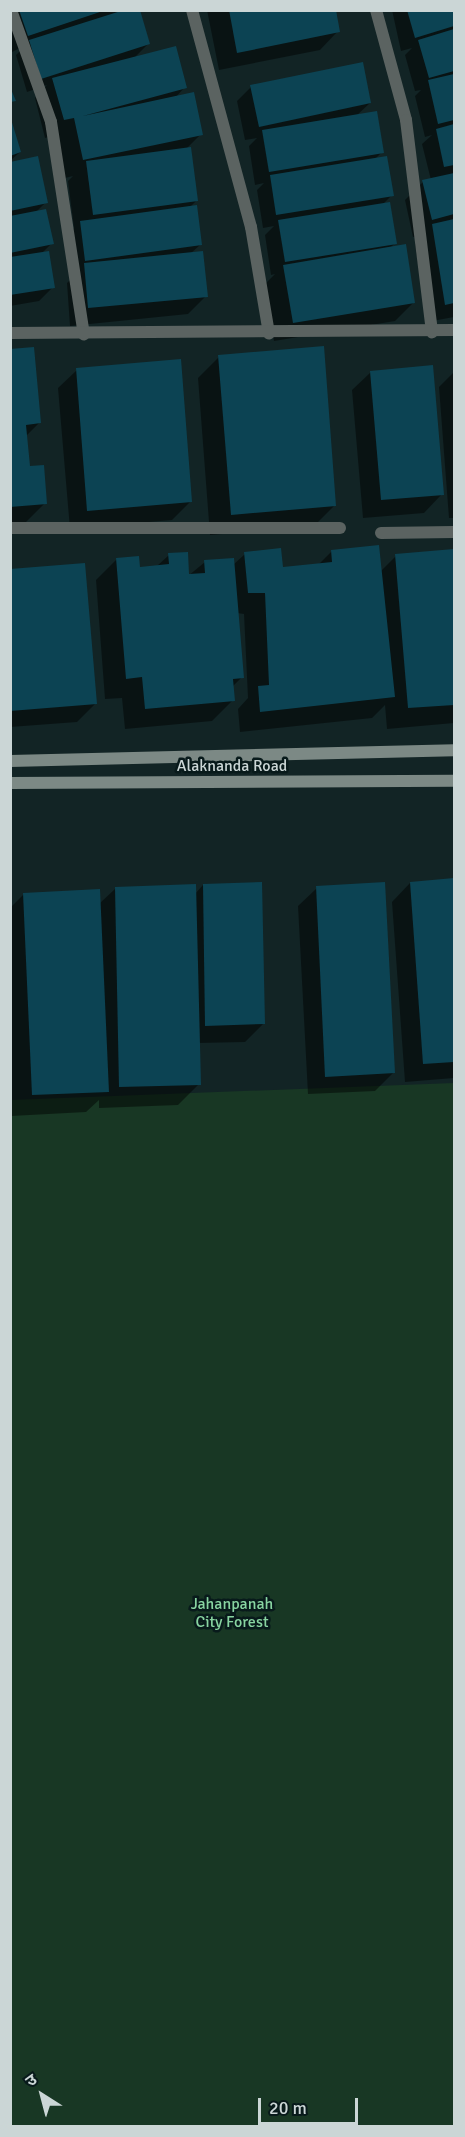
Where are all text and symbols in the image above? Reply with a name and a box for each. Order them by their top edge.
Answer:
street label: Alaknanda Road [177,756,287,776]
park label: Jahanpanah City Forest [191,1594,273,1632]
north arrow [12,2065,72,2125]
text: उ [22,2070,41,2091]
scale bar [261,2086,362,2124]
text: 20 m [269,2097,307,2119]

